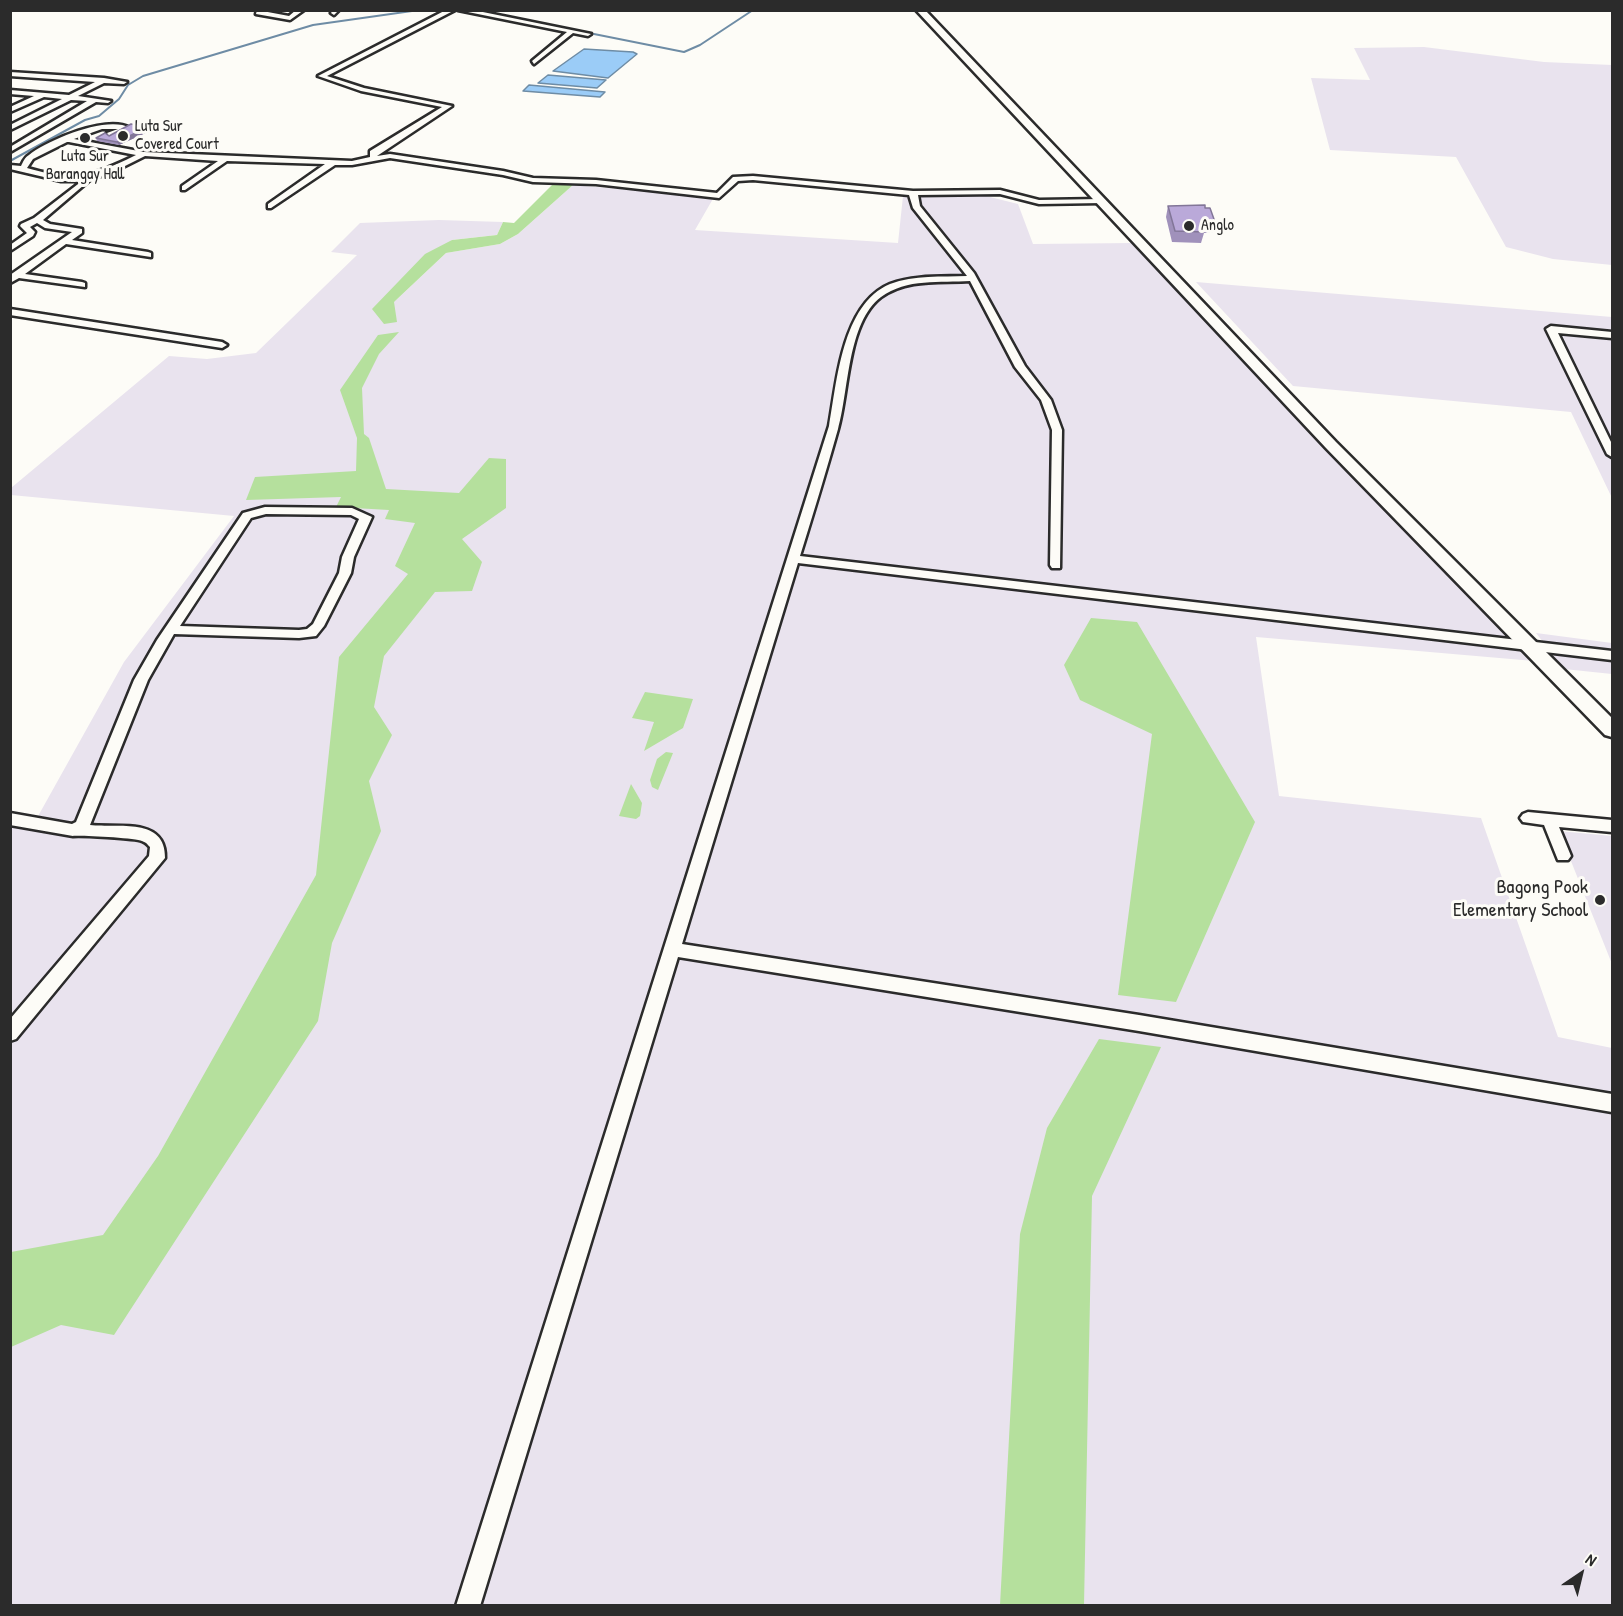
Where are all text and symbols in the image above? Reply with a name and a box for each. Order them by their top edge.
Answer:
place label: Luta Sur Covered Court [135,117,219,155]
marker: Luta Sur Covered Court [116,129,130,143]
marker: Luta Sur Barangay Hall [78,131,92,145]
place label: Luta Sur Barangay Hall [46,147,124,185]
place label: Anglo [1201,216,1234,236]
marker: Anglo [1182,219,1196,233]
place label: Bagong Pook Elementary School [1453,876,1588,923]
marker: Bagong Pook Elementary School [1593,893,1607,907]
north arrow [1551,1544,1611,1604]
text: N [1582,1548,1601,1571]

